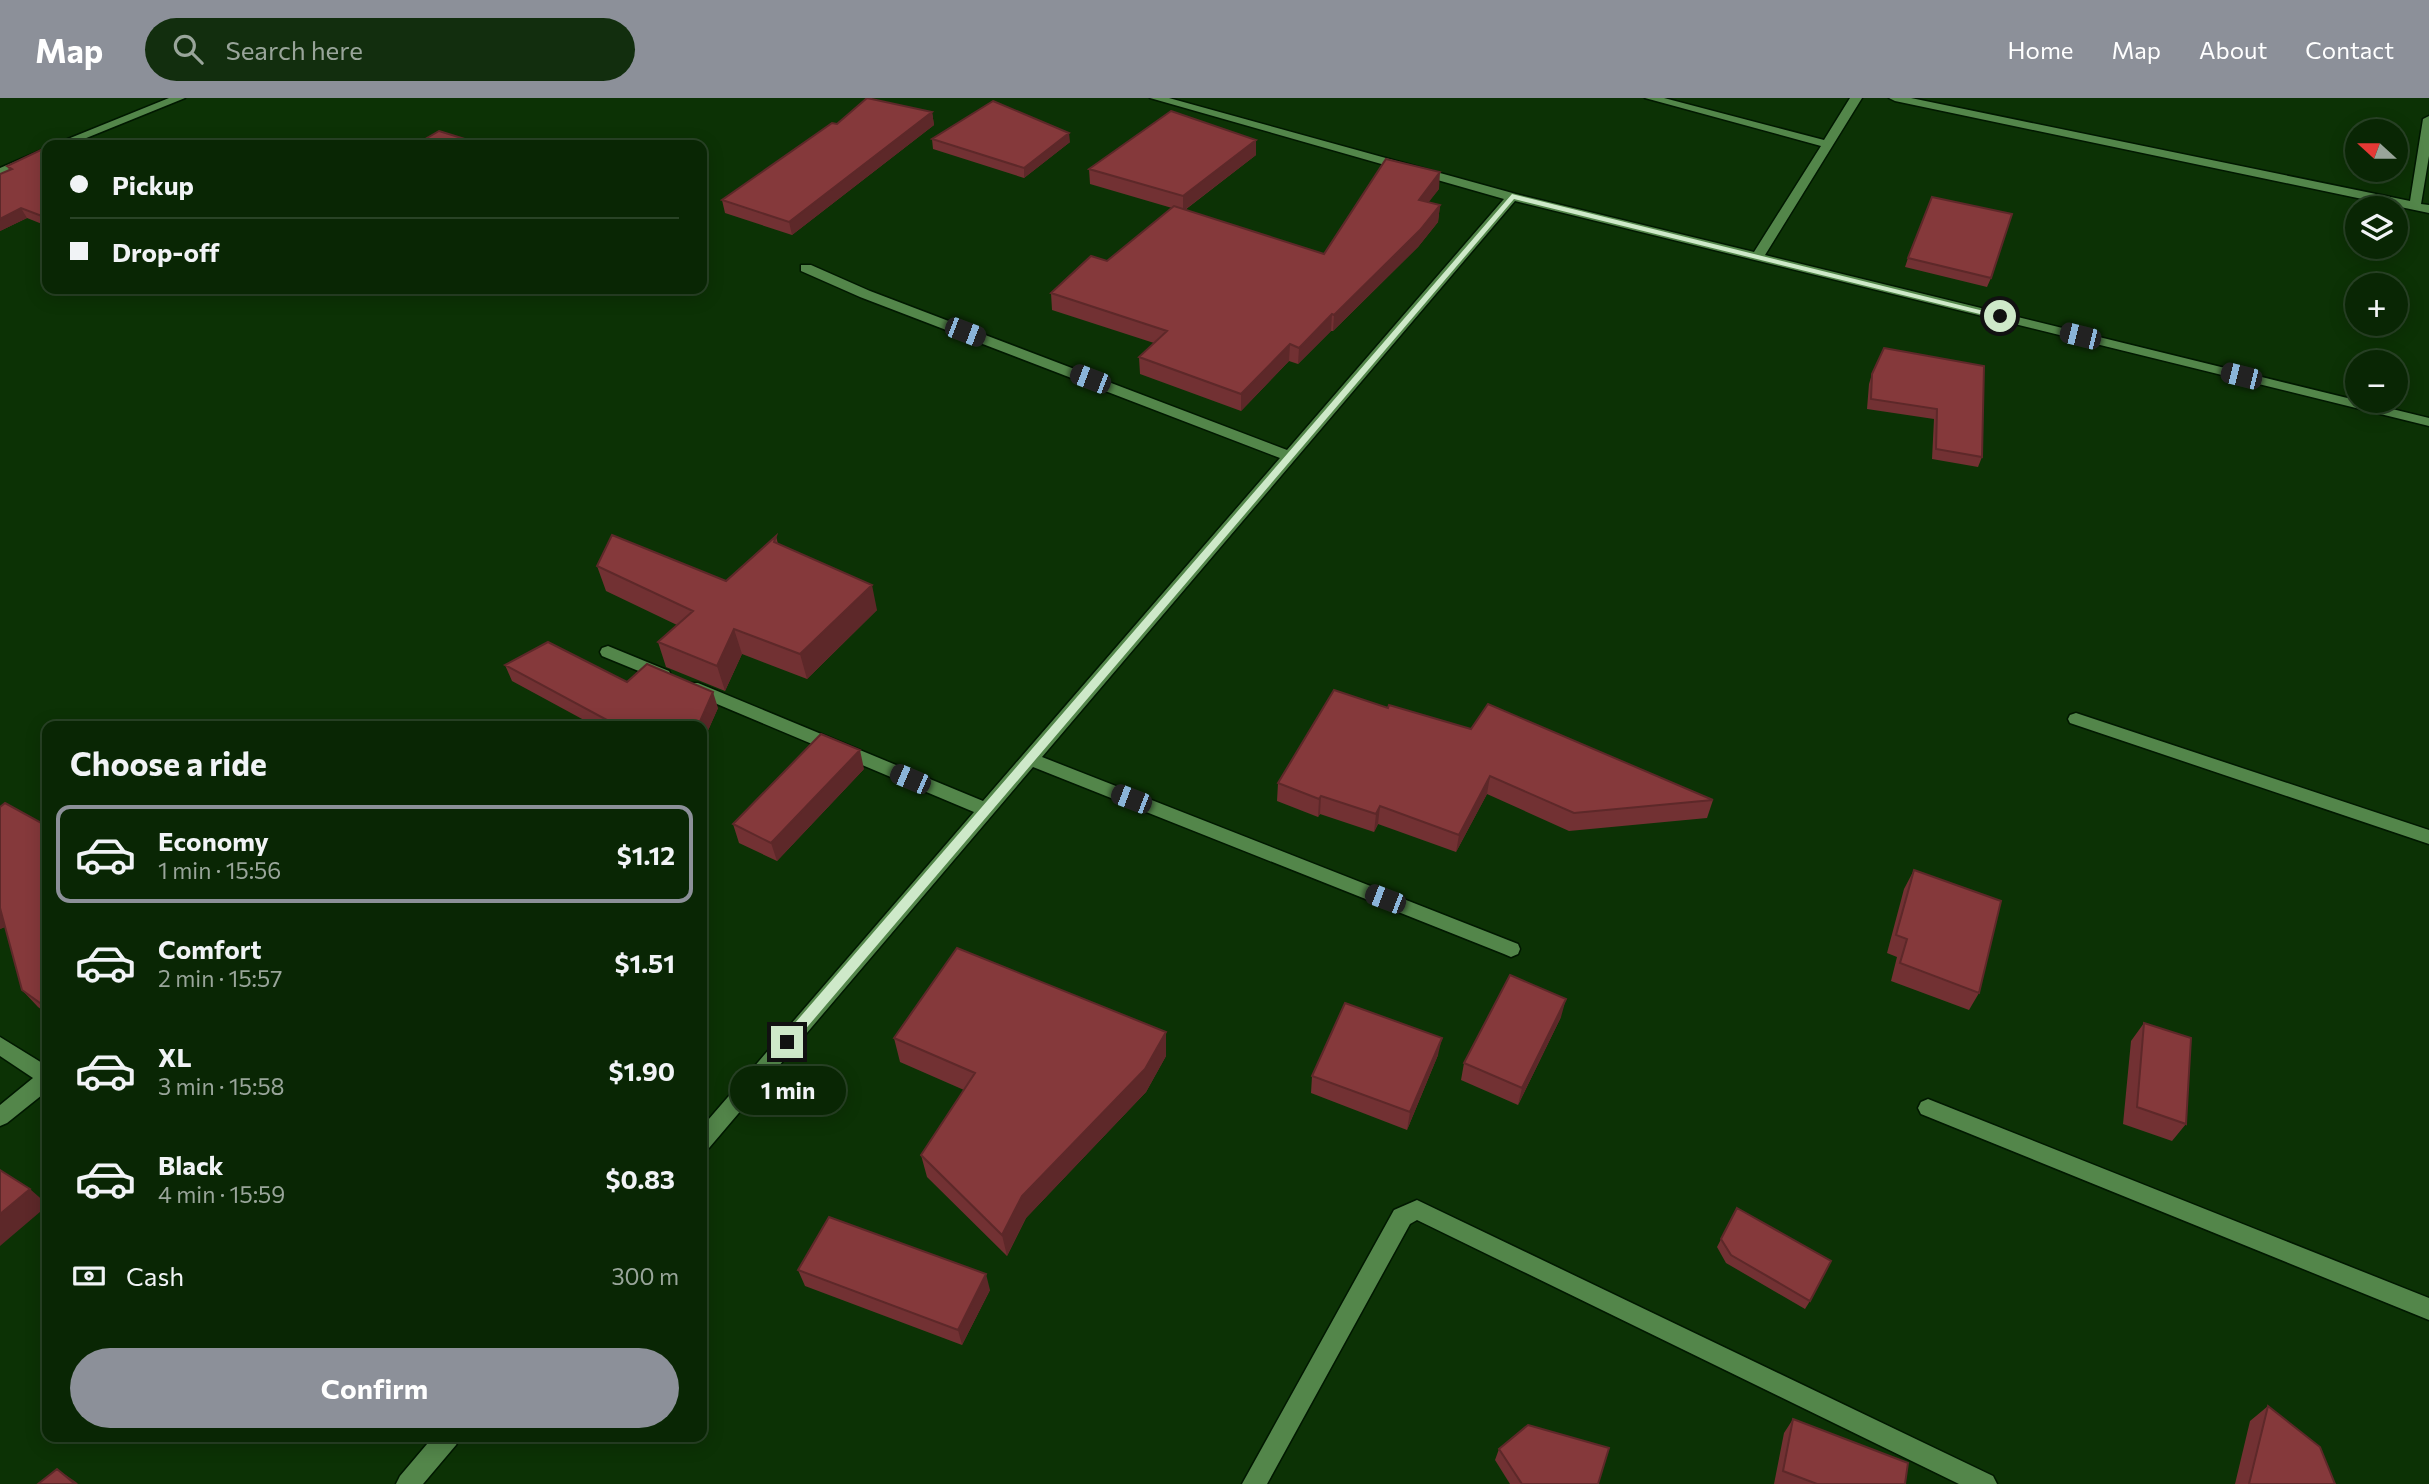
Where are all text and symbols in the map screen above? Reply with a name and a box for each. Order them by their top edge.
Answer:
search box [145,18,635,81]
text: Map [35,29,103,70]
icon: search [169,30,207,68]
text: Search here [225,34,363,65]
text: Home [2008,35,2074,64]
text: Map [2112,35,2161,64]
text: About [2199,35,2267,64]
text: Contact [2305,35,2394,64]
north arrow [2345,119,2408,182]
map controls [2345,119,2408,413]
text: Pickup [112,169,194,200]
button: layers [2345,196,2408,259]
text: Drop-off [112,236,219,267]
button: + [2345,273,2408,336]
route start [1984,300,2016,332]
car [942,315,989,349]
car [2058,321,2103,351]
button: − [2345,350,2408,413]
car [2219,361,2264,391]
car [1067,362,1114,396]
text: Choose a ride [70,743,267,783]
car [887,761,934,797]
car [1108,782,1155,816]
icon: car [74,823,137,886]
text: Economy [158,825,269,856]
text: $1.12 [617,839,675,870]
text: 1 min · 15:56 [158,856,281,884]
car [1362,882,1409,916]
icon: car [74,931,137,994]
text: Comfort [158,933,261,964]
text: $1.51 [614,947,675,978]
text: 2 min · 15:57 [158,964,282,992]
route end [771,1026,803,1058]
icon: car [74,1039,137,1102]
text: XL [158,1041,192,1072]
text: $1.90 [608,1055,675,1086]
callout: 1 min [729,1066,845,1116]
text: 3 min · 15:58 [158,1072,285,1100]
text: 1 min [761,1076,815,1104]
icon: car [74,1147,137,1210]
text: Black [158,1149,224,1180]
text: $0.83 [606,1163,675,1194]
text: 4 min · 15:59 [158,1180,285,1208]
icon: cash [70,1257,108,1295]
text: Cash [126,1260,184,1291]
text: 300 m [611,1262,679,1290]
button: Confirm [70,1348,679,1428]

